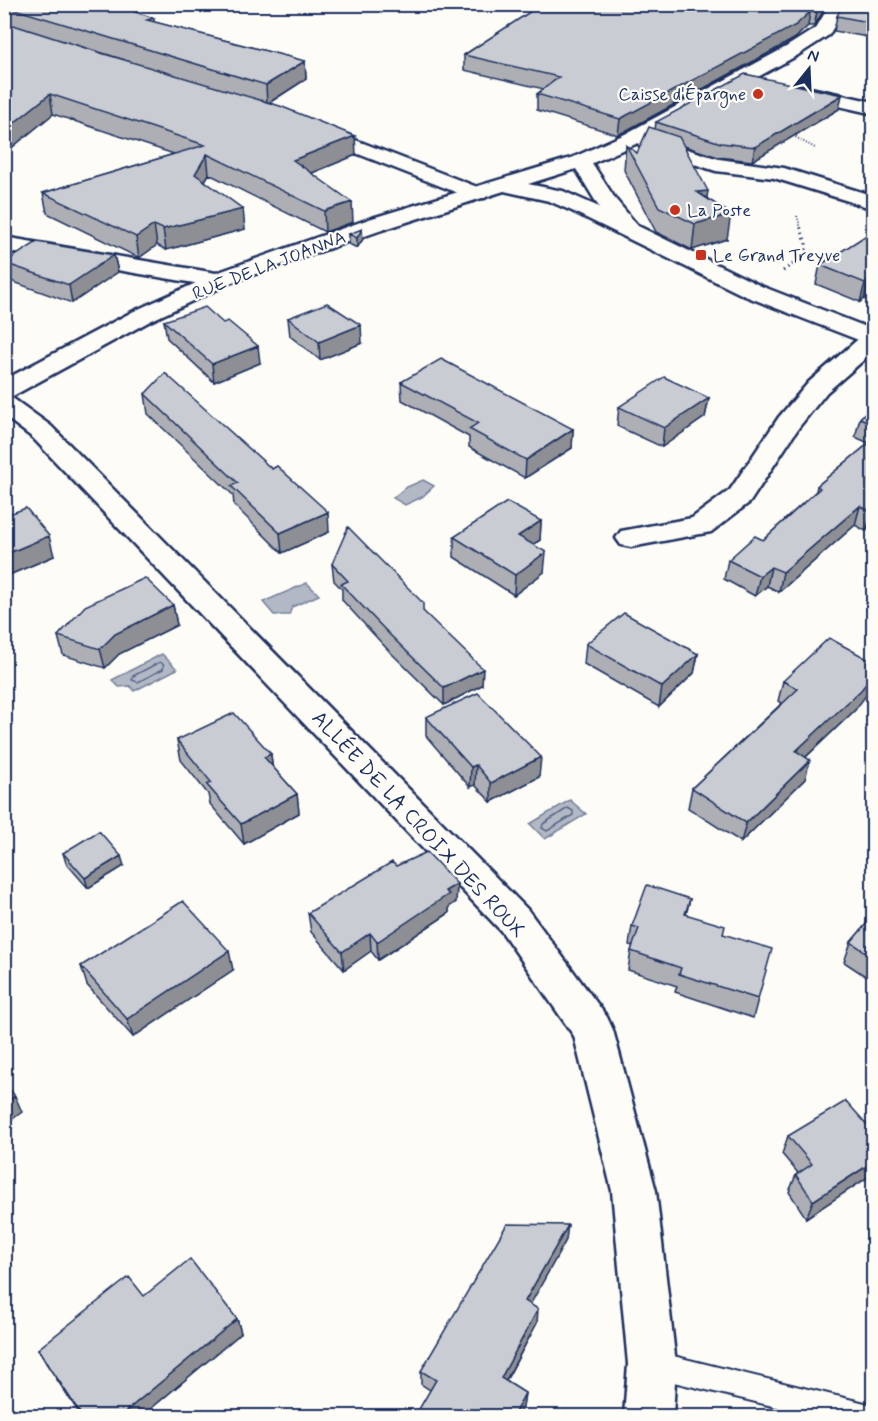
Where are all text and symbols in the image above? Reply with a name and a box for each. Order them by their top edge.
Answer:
north arrow [779,39,839,99]
text: N [805,45,821,68]
place label: Caisse d'Épargne [618,83,746,108]
marker: Caisse d'Épargne [751,87,765,101]
place label: La Poste [687,199,751,223]
marker: La Poste [668,203,682,217]
street label: RUE DE LA JOANNA [189,226,349,306]
place label: Le Grand Treyve [713,244,840,268]
marker: Le Grand Treyve [694,248,708,262]
street label: ALLÉE DE LA CROIX DES ROUX [305,705,531,945]

